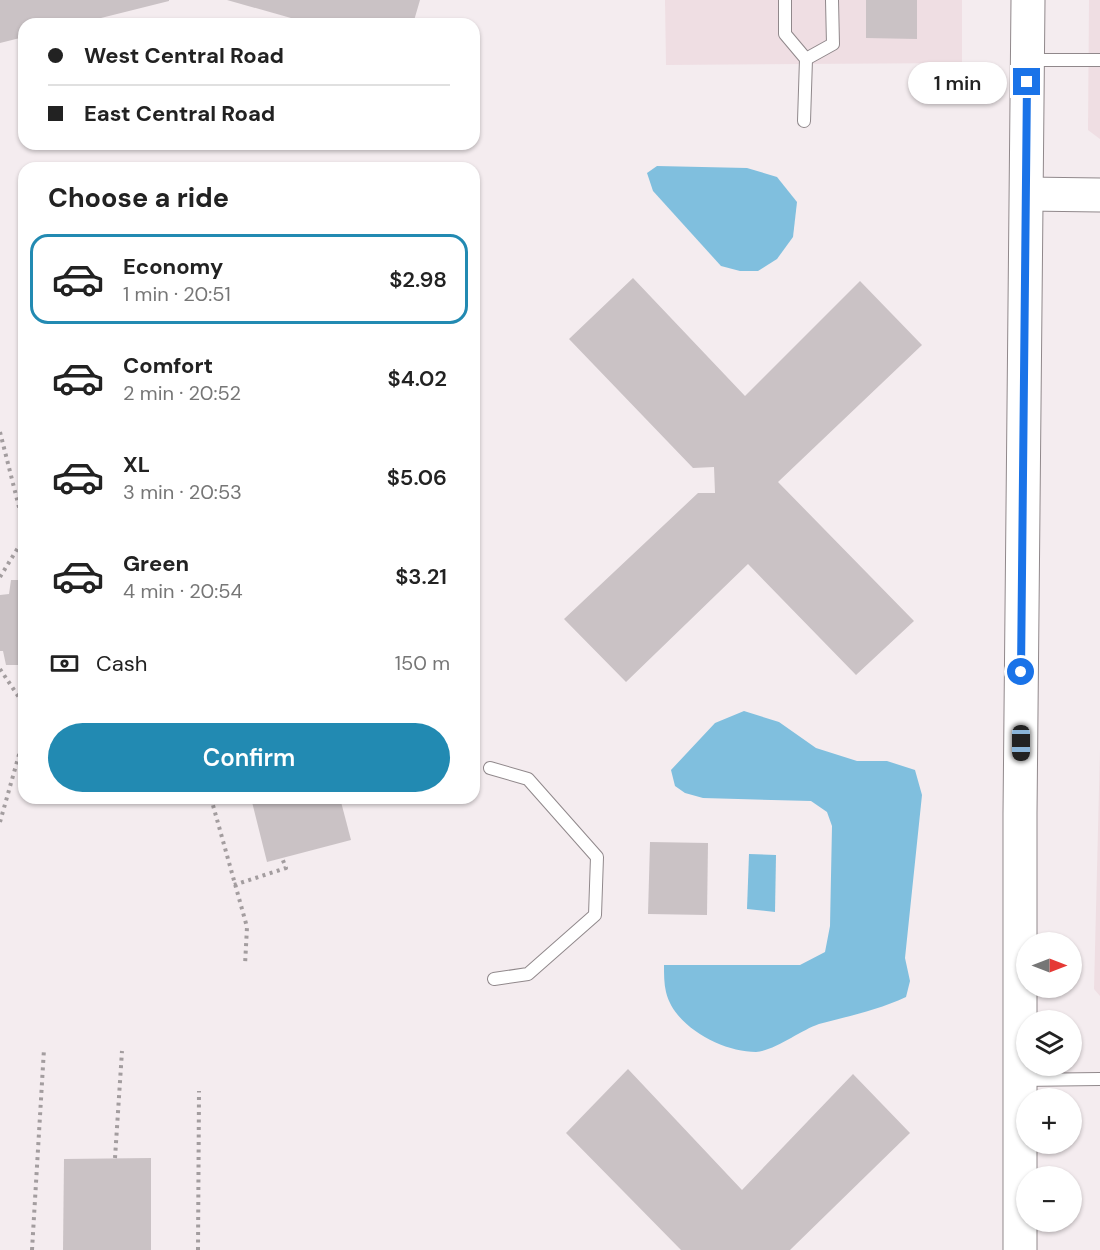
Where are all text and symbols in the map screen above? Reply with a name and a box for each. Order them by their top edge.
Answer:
text: West Central Road [84,41,284,70]
callout: 1 min [907,61,1006,103]
route end [1013,68,1040,95]
text: 1 min [934,70,981,96]
text: East Central Road [84,99,275,128]
text: Choose a ride [48,180,229,215]
icon: car [51,252,105,306]
text: Economy [123,252,223,281]
text: $2.98 [389,265,447,294]
text: 1 min · 20:51 [123,281,231,307]
icon: car [51,351,105,405]
text: Comfort [123,351,213,380]
text: $4.02 [388,364,447,393]
text: 2 min · 20:52 [123,380,241,406]
icon: car [51,450,105,504]
text: XL [123,450,150,479]
text: $5.06 [387,463,447,492]
text: 3 min · 20:53 [123,479,242,505]
icon: car [51,549,105,603]
text: Green [123,549,189,578]
text: $3.21 [395,562,447,591]
text: 4 min · 20:54 [123,578,243,604]
icon: cash [48,647,81,680]
text: Cash [96,649,147,678]
text: 150 m [395,650,450,676]
route start [1007,658,1034,685]
button: Confirm [48,723,450,792]
car [1012,725,1030,761]
north arrow [1016,932,1082,998]
map controls [1016,932,1082,1232]
button: layers [1016,1010,1082,1076]
button: + [1016,1088,1082,1154]
button: − [1016,1166,1082,1232]

